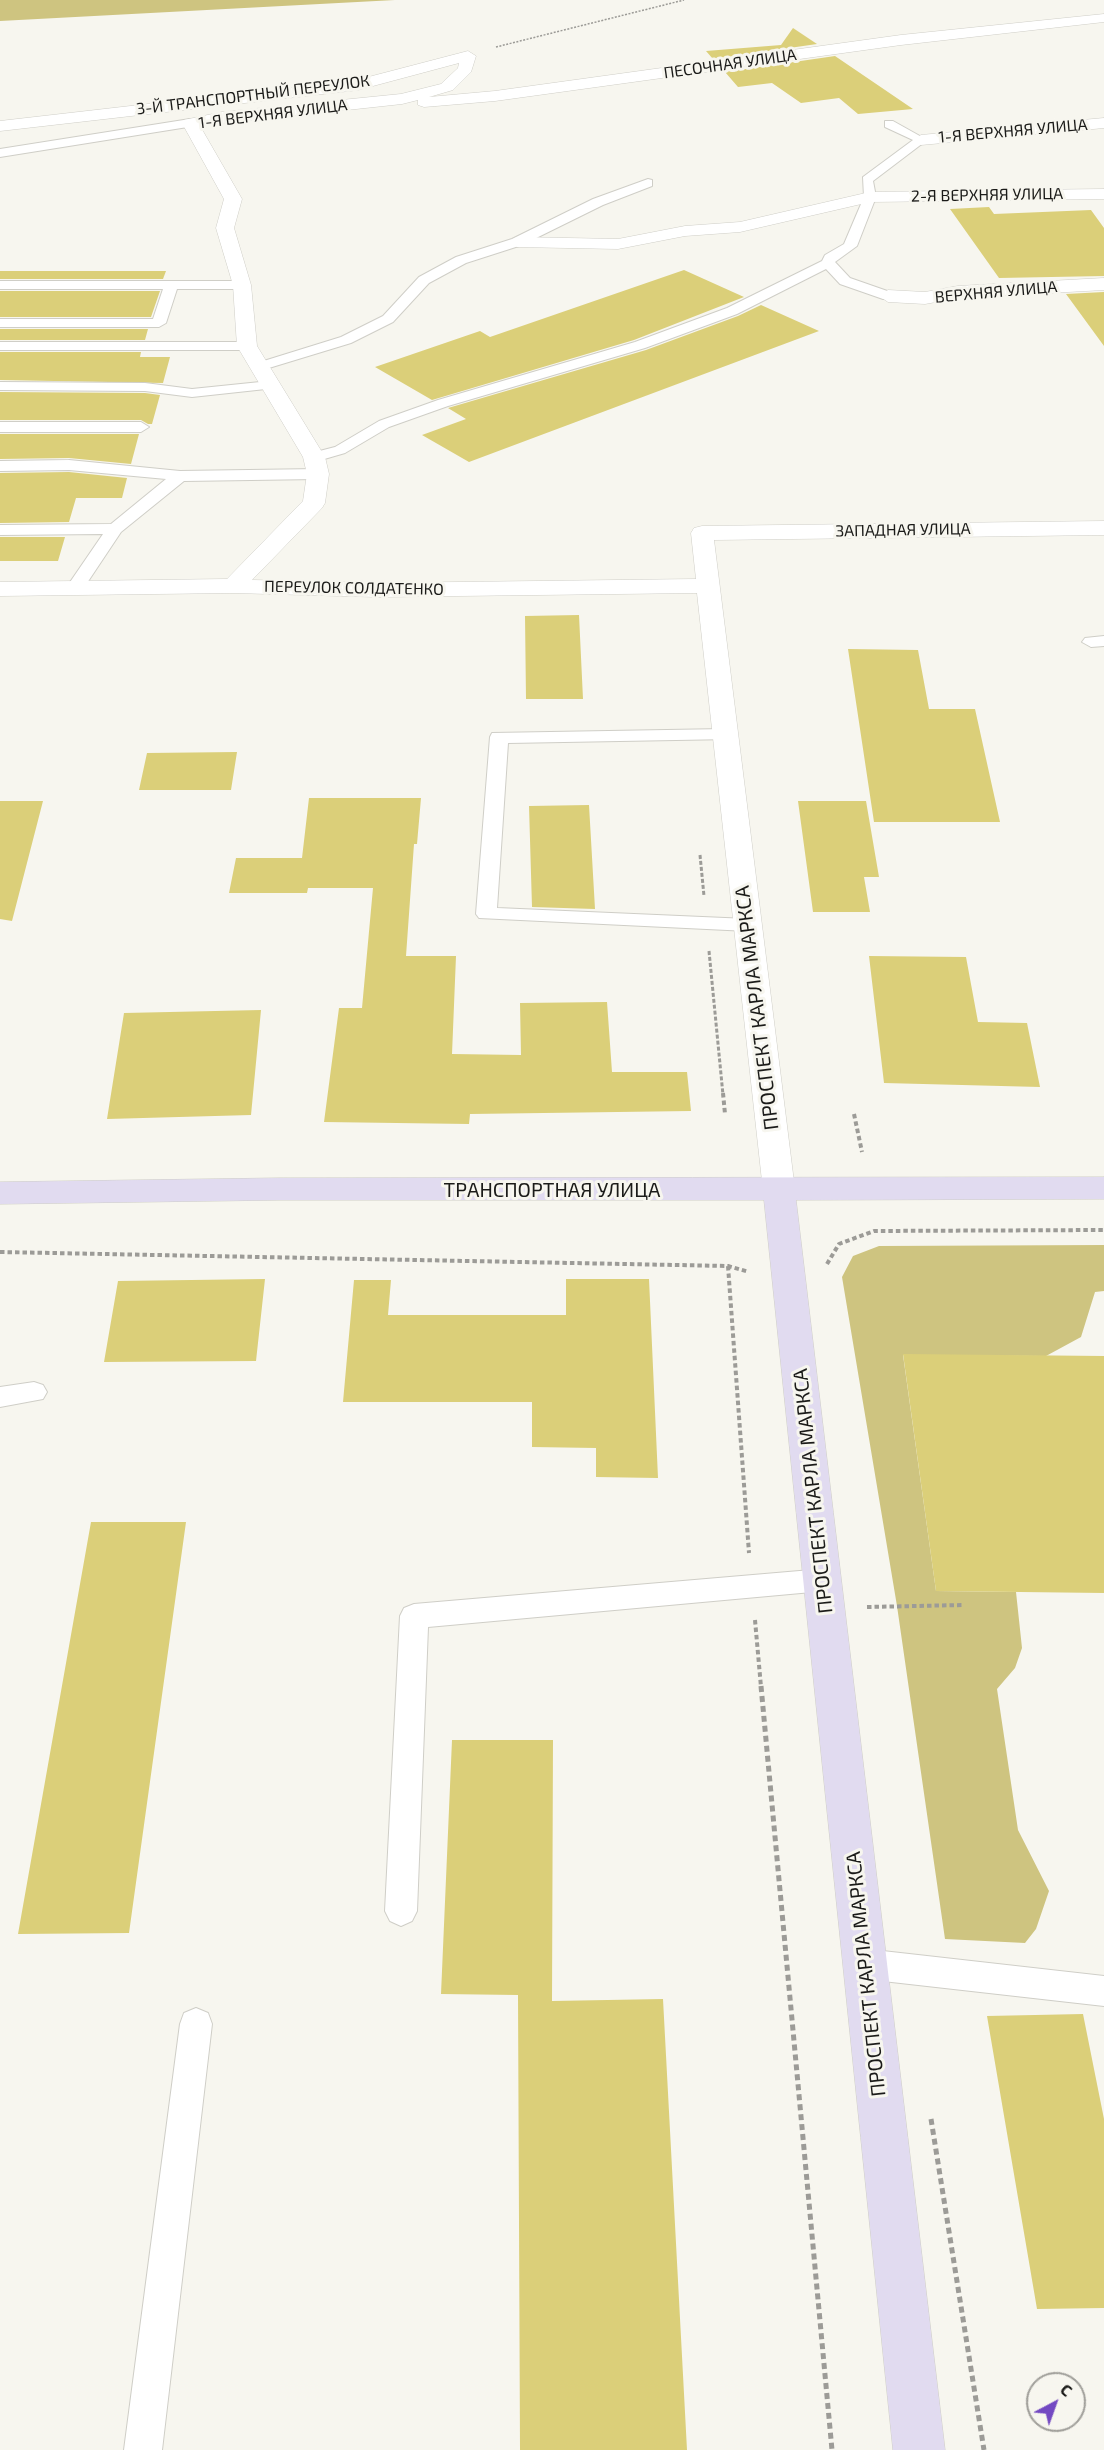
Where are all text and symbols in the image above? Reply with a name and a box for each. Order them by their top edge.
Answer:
street label: ПЕСОЧНАЯ УЛИЦА [662,45,798,83]
street label: 3-Й ТРАНСПОРТНЫЙ ПЕРЕУЛОК [135,71,371,119]
street label: 1-Я ВЕРХНЯЯ УЛИЦА [198,95,348,133]
street label: 1-Я ВЕРХНЯЯ УЛИЦА [938,115,1088,147]
street label: 2-Я ВЕРХНЯЯ УЛИЦА [911,184,1063,206]
street label: ВЕРХНЯЯ УЛИЦА [934,277,1058,307]
street label: ЗАПАДНАЯ УЛИЦА [835,519,971,541]
street label: ПЕРЕУЛОК СОЛДАТЕНКО [264,577,444,599]
street label: ПРОСПЕКТ КАРЛА МАРКСА [730,884,784,1132]
street label: ТРАНСПОРТНАЯ УЛИЦА [444,1178,660,1202]
street label: ПРОСПЕКТ КАРЛА МАРКСА [788,1367,838,1615]
street label: ПРОСПЕКТ КАРЛА МАРКСА [841,1850,891,2098]
north arrow [1026,2372,1086,2432]
text: С [1057,2379,1077,2400]

